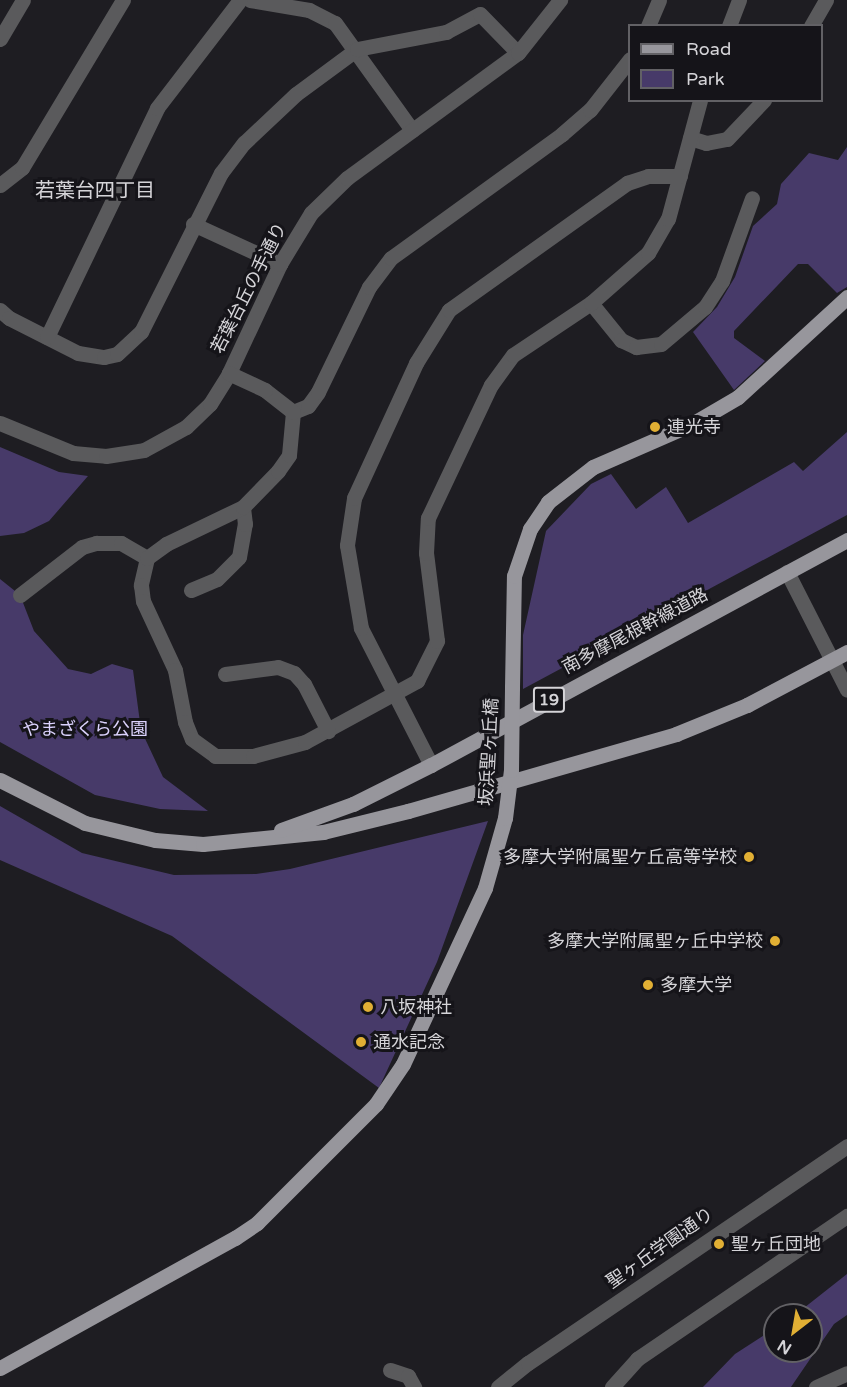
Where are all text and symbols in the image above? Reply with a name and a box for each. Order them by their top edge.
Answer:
legend [628,24,823,102]
text: Road [686,38,731,60]
text: Park [686,68,724,90]
district label: 若葉台四丁目 [35,179,155,203]
street label: 若葉台丘の手通り [207,219,291,357]
place label: 連光寺 [667,416,721,438]
marker: 連光寺 [648,420,662,434]
street label: 南多摩尾根幹線道路 [558,583,712,679]
road number: 19 [532,687,566,713]
street label: 坂浜聖ヶ丘橋 [475,698,503,806]
park label: やまざくら公園 [22,718,148,740]
place label: 多摩大学附属聖ケ丘高等学校 [503,846,737,868]
marker: 多摩大学附属聖ケ丘高等学校 [742,850,756,864]
place label: 多摩大学附属聖ヶ丘中学校 [547,930,763,952]
marker: 多摩大学附属聖ヶ丘中学校 [768,934,782,948]
place label: 多摩大学 [660,974,732,996]
marker: 多摩大学 [641,978,655,992]
place label: 八坂神社 [380,996,452,1018]
marker: 八坂神社 [361,1000,375,1014]
place label: 通水記念 [373,1031,445,1053]
marker: 通水記念 [354,1035,368,1049]
street label: 聖ヶ丘学園通り [602,1203,718,1293]
place label: 聖ヶ丘団地 [731,1233,821,1255]
marker: 聖ヶ丘団地 [712,1237,726,1251]
north arrow [763,1303,823,1363]
text: N [774,1335,795,1359]

